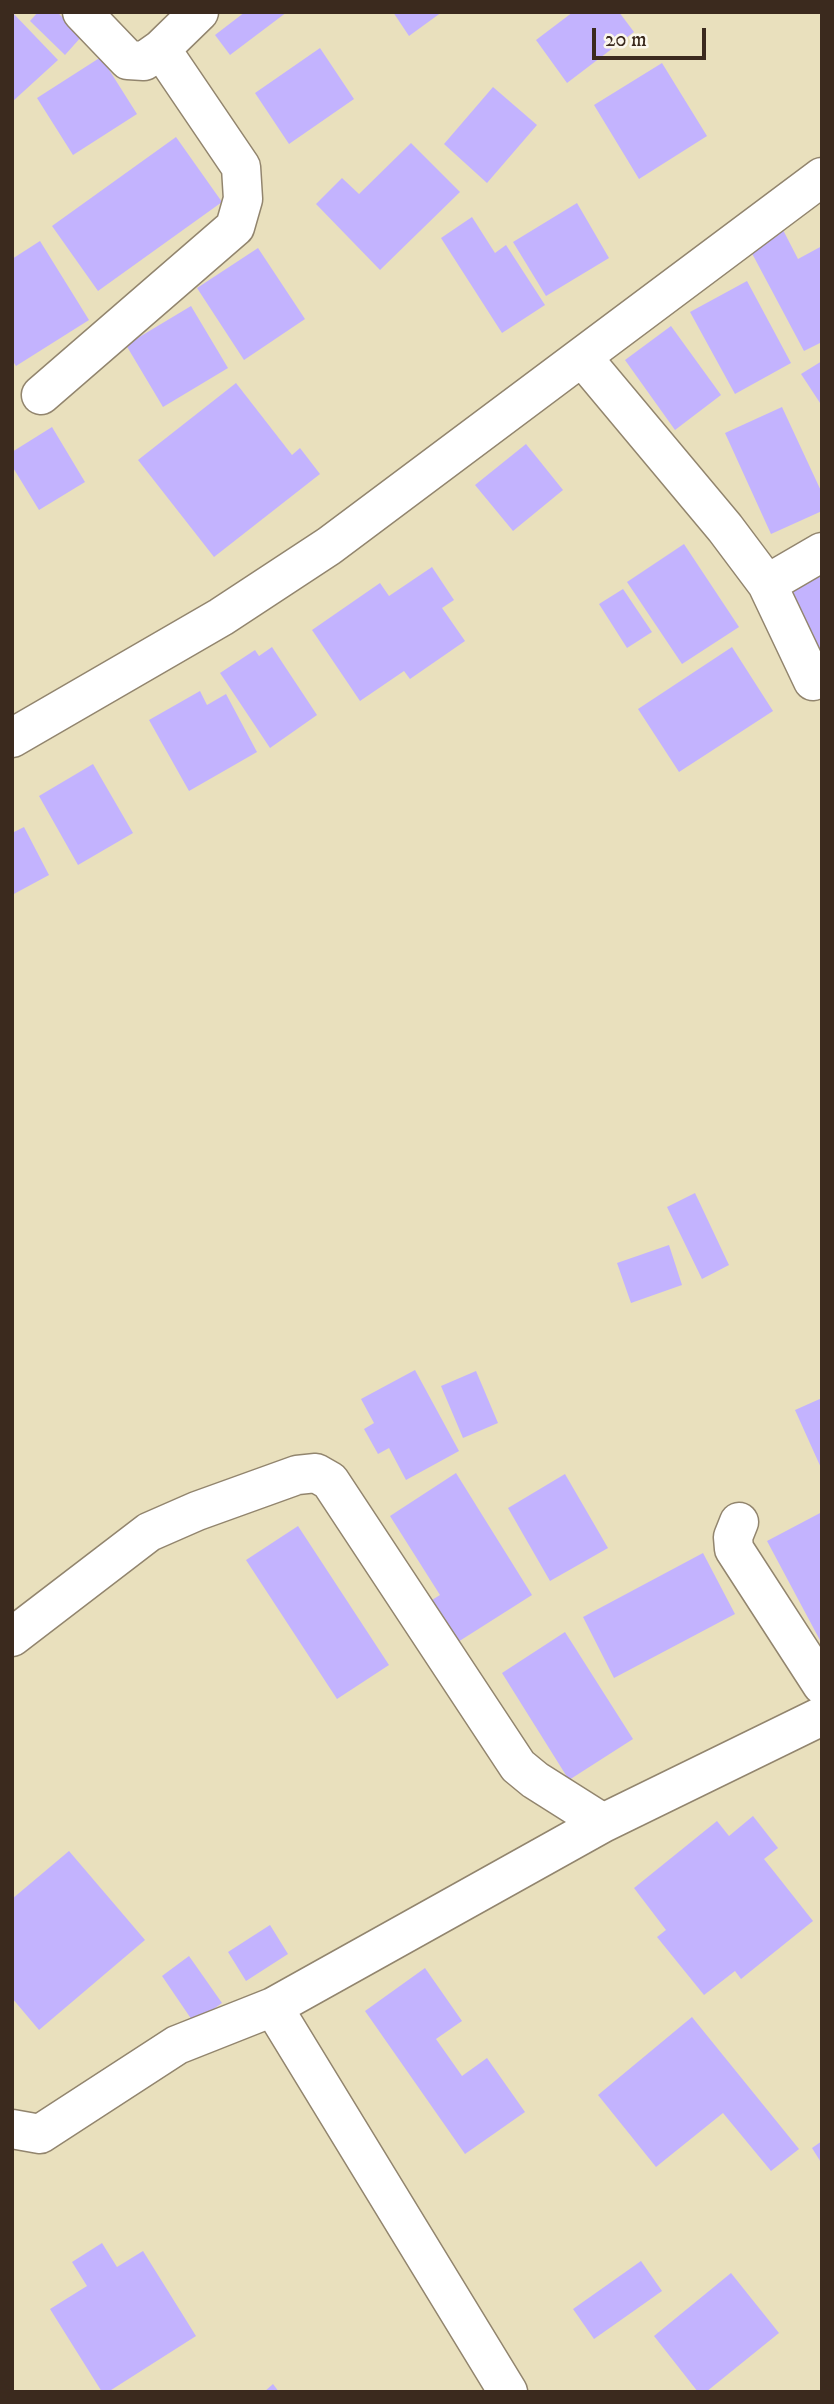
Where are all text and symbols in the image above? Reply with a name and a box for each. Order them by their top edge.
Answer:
scale bar [596,14,710,58]
text: 20 m [605,27,647,53]

